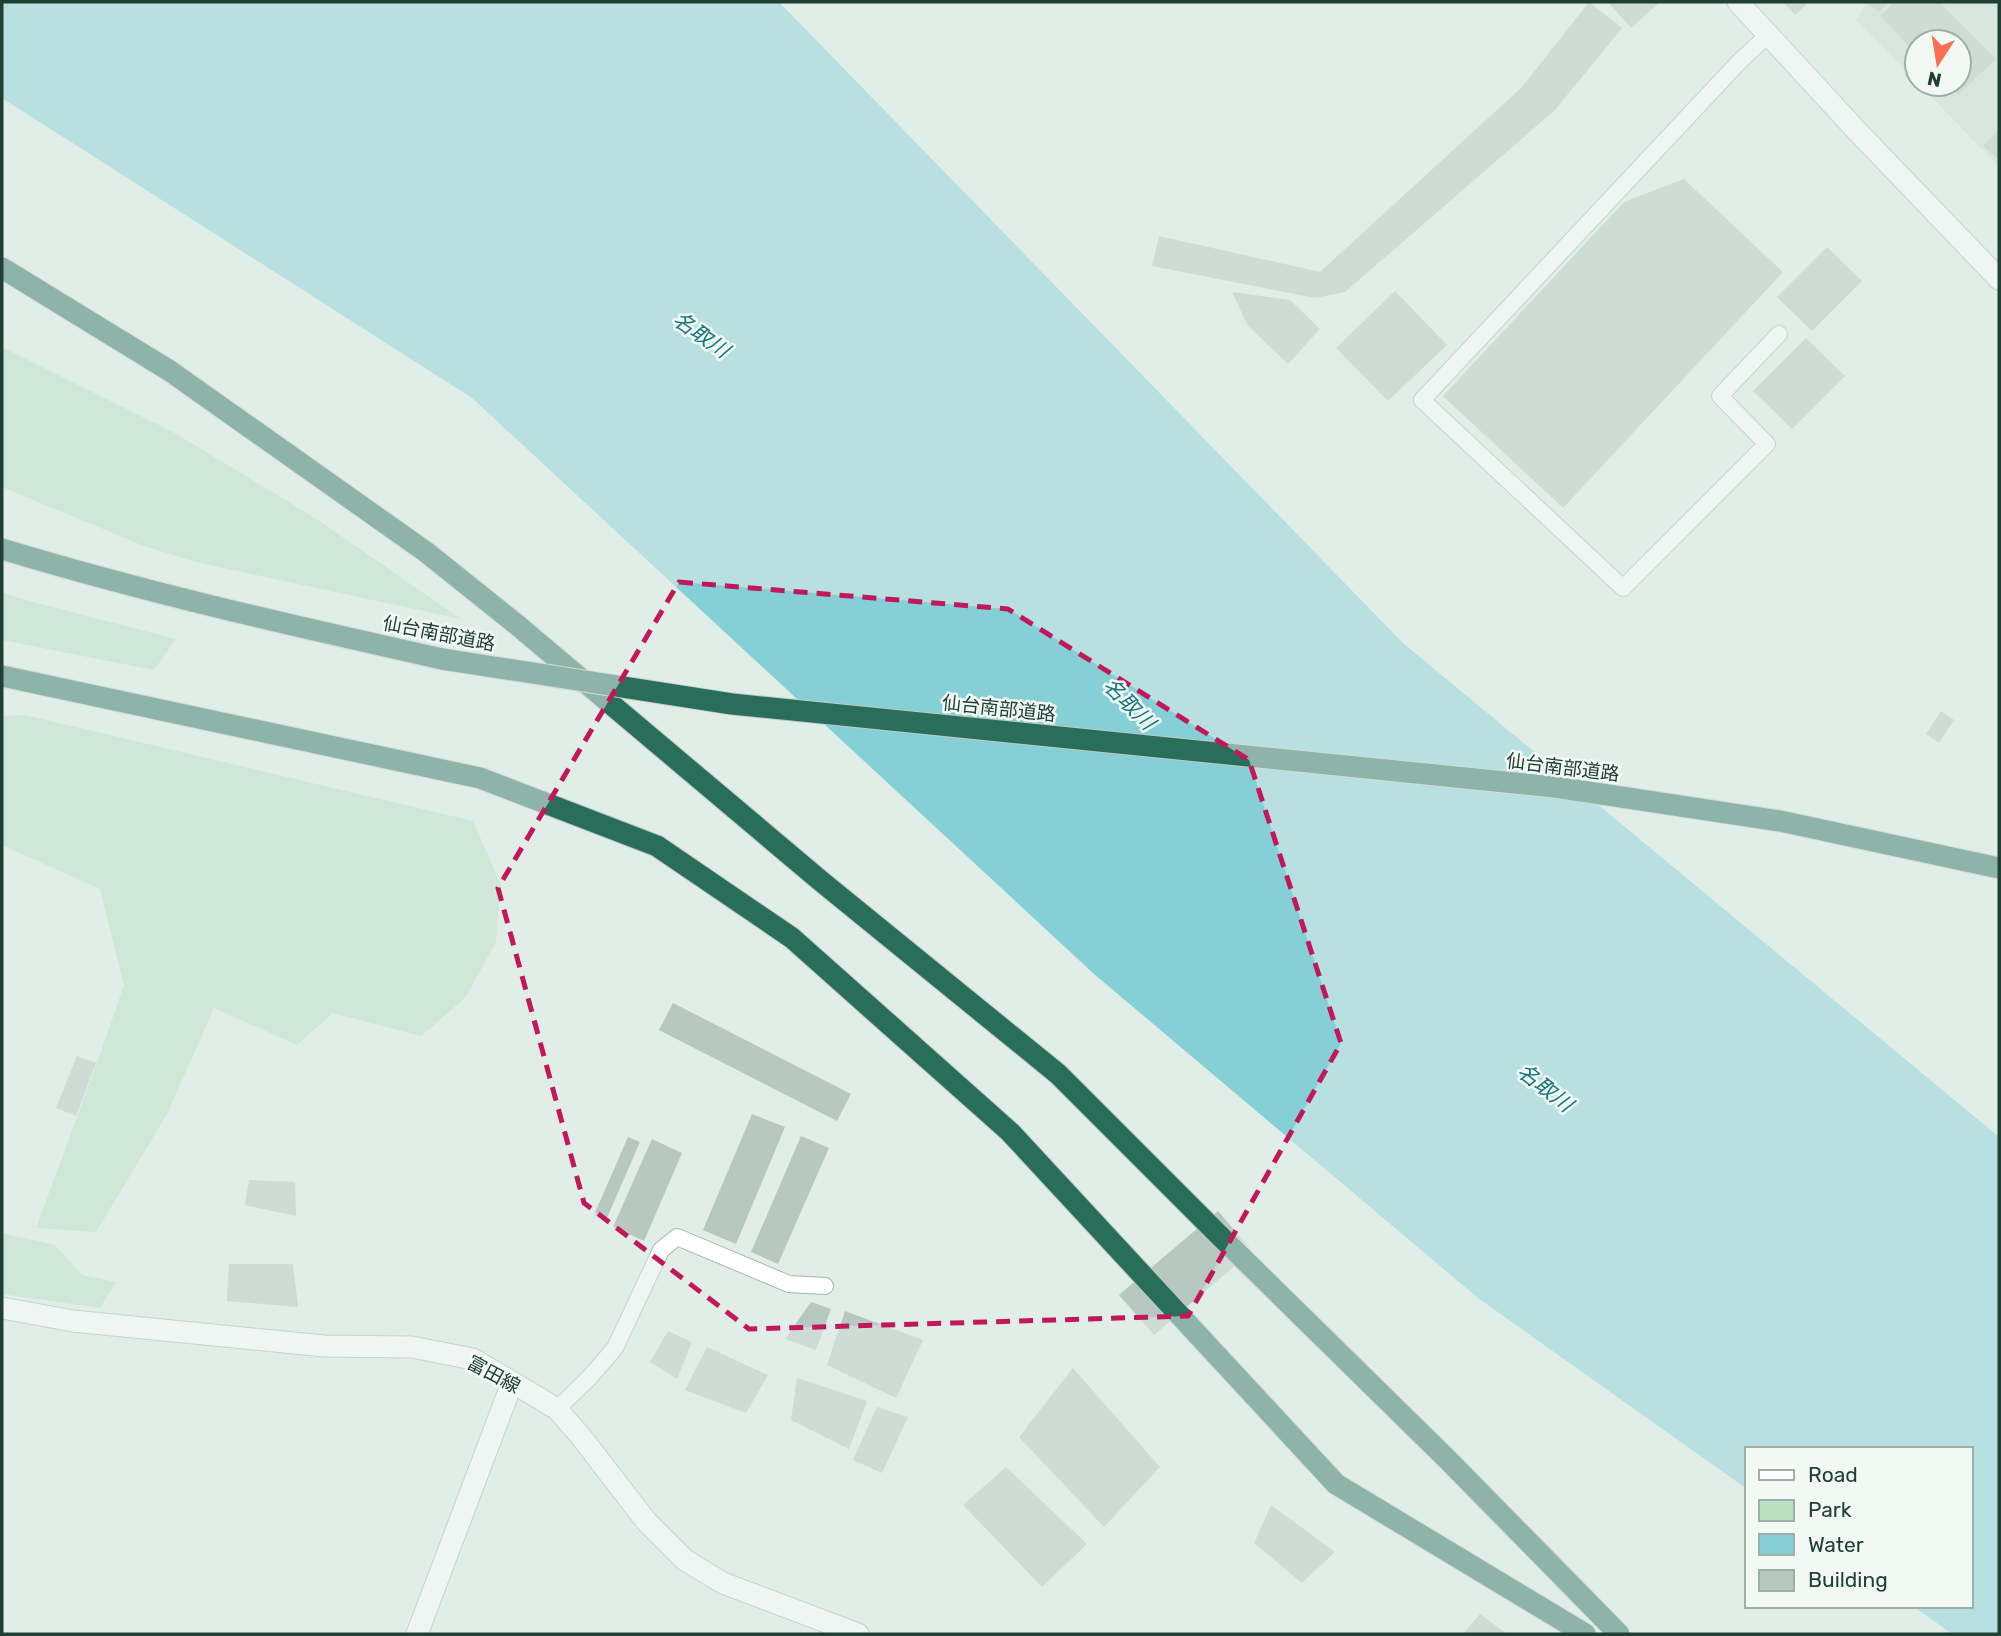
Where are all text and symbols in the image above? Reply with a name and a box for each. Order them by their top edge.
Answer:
north arrow [1903,28,1973,98]
text: N [1925,66,1944,92]
water label: 名取川 [668,306,736,364]
street label: 仙台南部道路 [381,611,497,656]
water label: 名取川 [1098,673,1162,736]
street label: 仙台南部道路 [941,691,1057,726]
street label: 仙台南部道路 [1505,749,1621,786]
water label: 名取川 [1513,1058,1579,1118]
street label: 富田線 [463,1351,524,1398]
legend [1745,1447,1973,1608]
text: Road [1808,1462,1858,1487]
text: Park [1808,1497,1852,1522]
text: Water [1808,1532,1864,1557]
text: Building [1808,1567,1888,1592]

